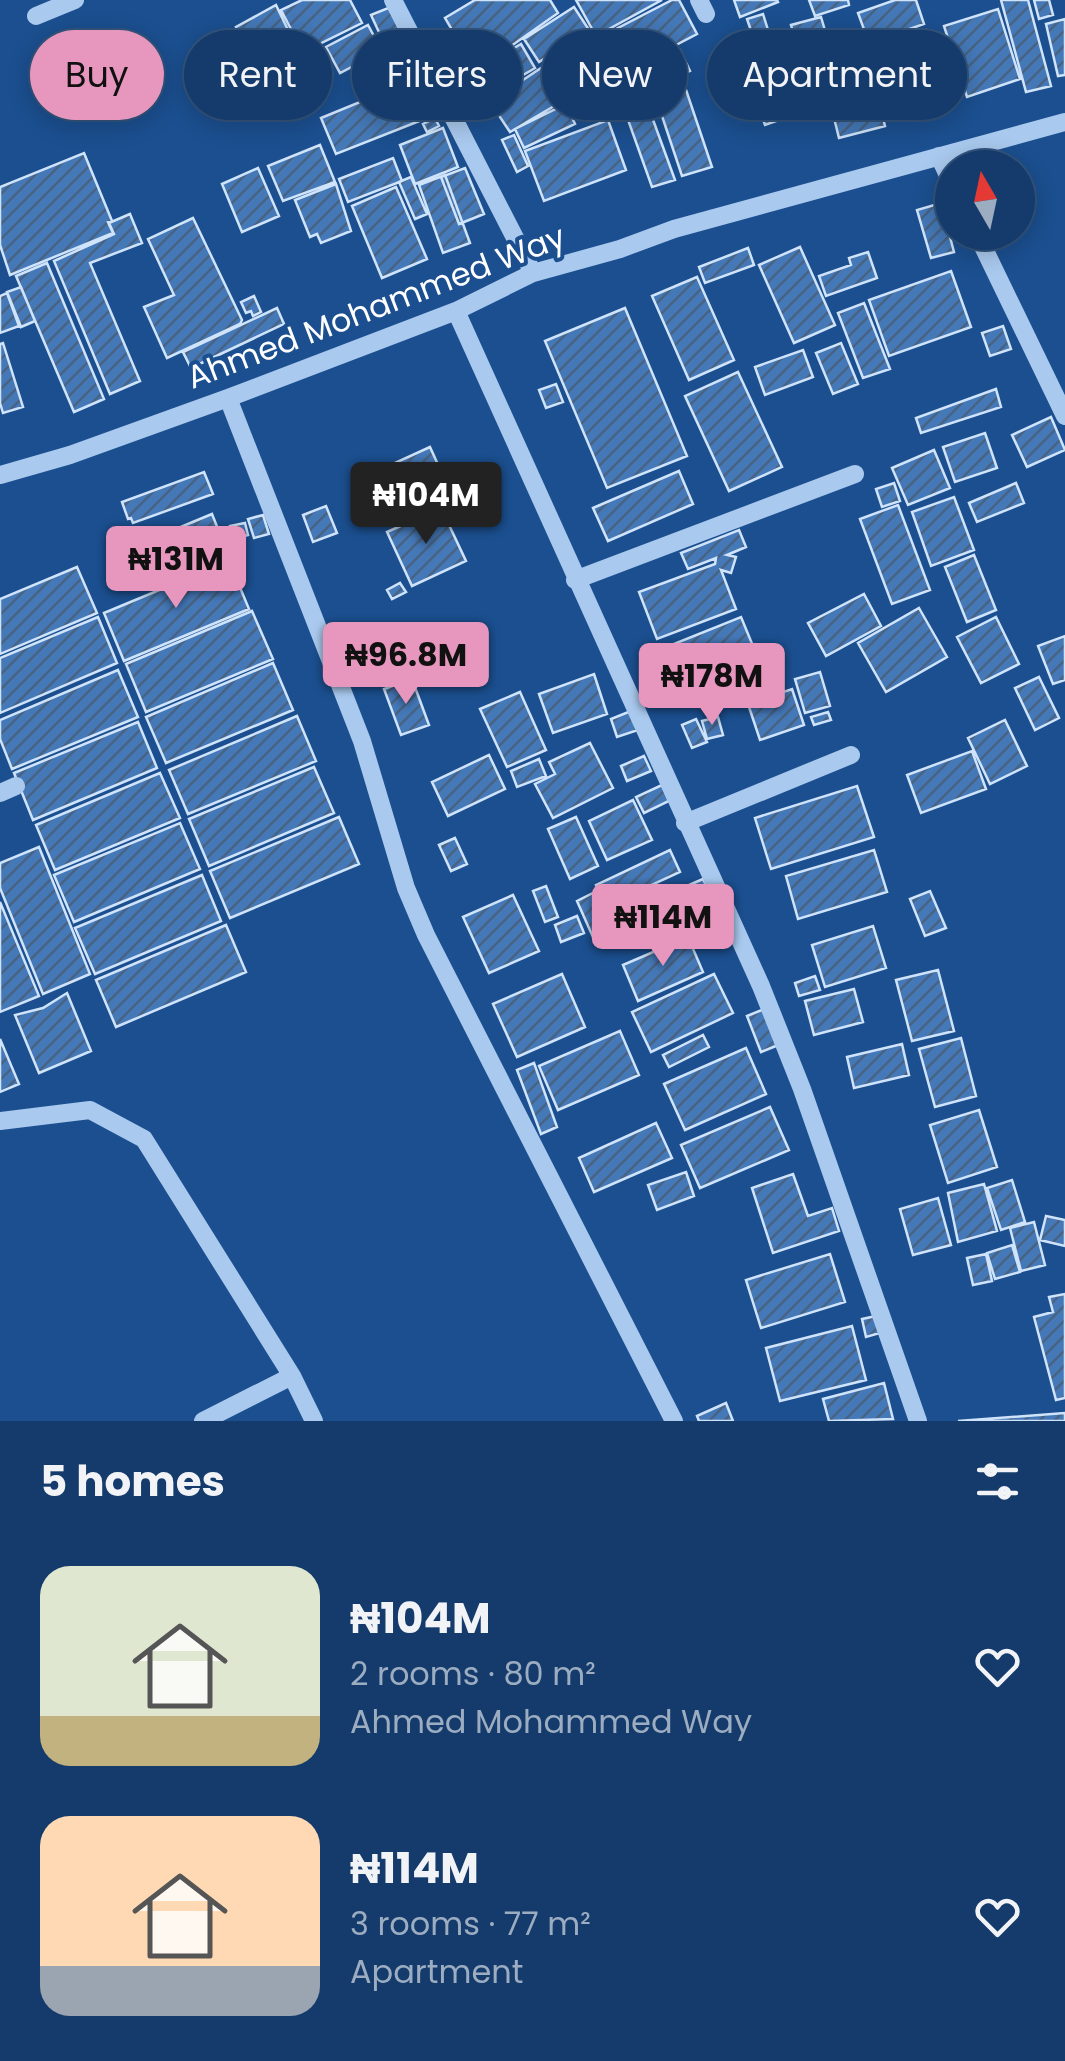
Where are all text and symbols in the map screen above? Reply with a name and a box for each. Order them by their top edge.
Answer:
chip: Buy [30,30,164,120]
chip: Rent [184,30,332,120]
chip: Filters [352,30,522,120]
chip: New [542,30,687,120]
chip: Apartment [707,30,967,120]
north arrow [935,150,1035,250]
map controls [935,150,1035,250]
street label: Ahmed Mohammed Way [180,213,572,400]
pin: ₦104M [356,462,496,547]
text: ₦104M [372,472,480,517]
pin: ₦131M [106,526,246,611]
text: ₦131M [128,536,224,581]
pin: ₦96.8M [325,622,487,707]
text: ₦96.8M [345,632,467,677]
pin: ₦178M [642,643,782,728]
text: ₦178M [661,653,763,698]
pin: ₦114M [593,884,733,969]
text: ₦114M [614,894,712,939]
text: 5 homes [40,1452,225,1511]
icon: filters [970,1454,1025,1509]
text: ₦104M [350,1589,491,1648]
icon: home [120,1606,240,1726]
icon: heart [970,1639,1025,1694]
text: 2 rooms · 80 m² [350,1651,596,1696]
text: Ahmed Mohammed Way [350,1699,752,1744]
text: ₦114M [350,1839,479,1898]
icon: home [120,1856,240,1976]
icon: heart [970,1889,1025,1944]
text: 3 rooms · 77 m² [350,1901,591,1946]
text: Apartment [350,1949,523,1994]

